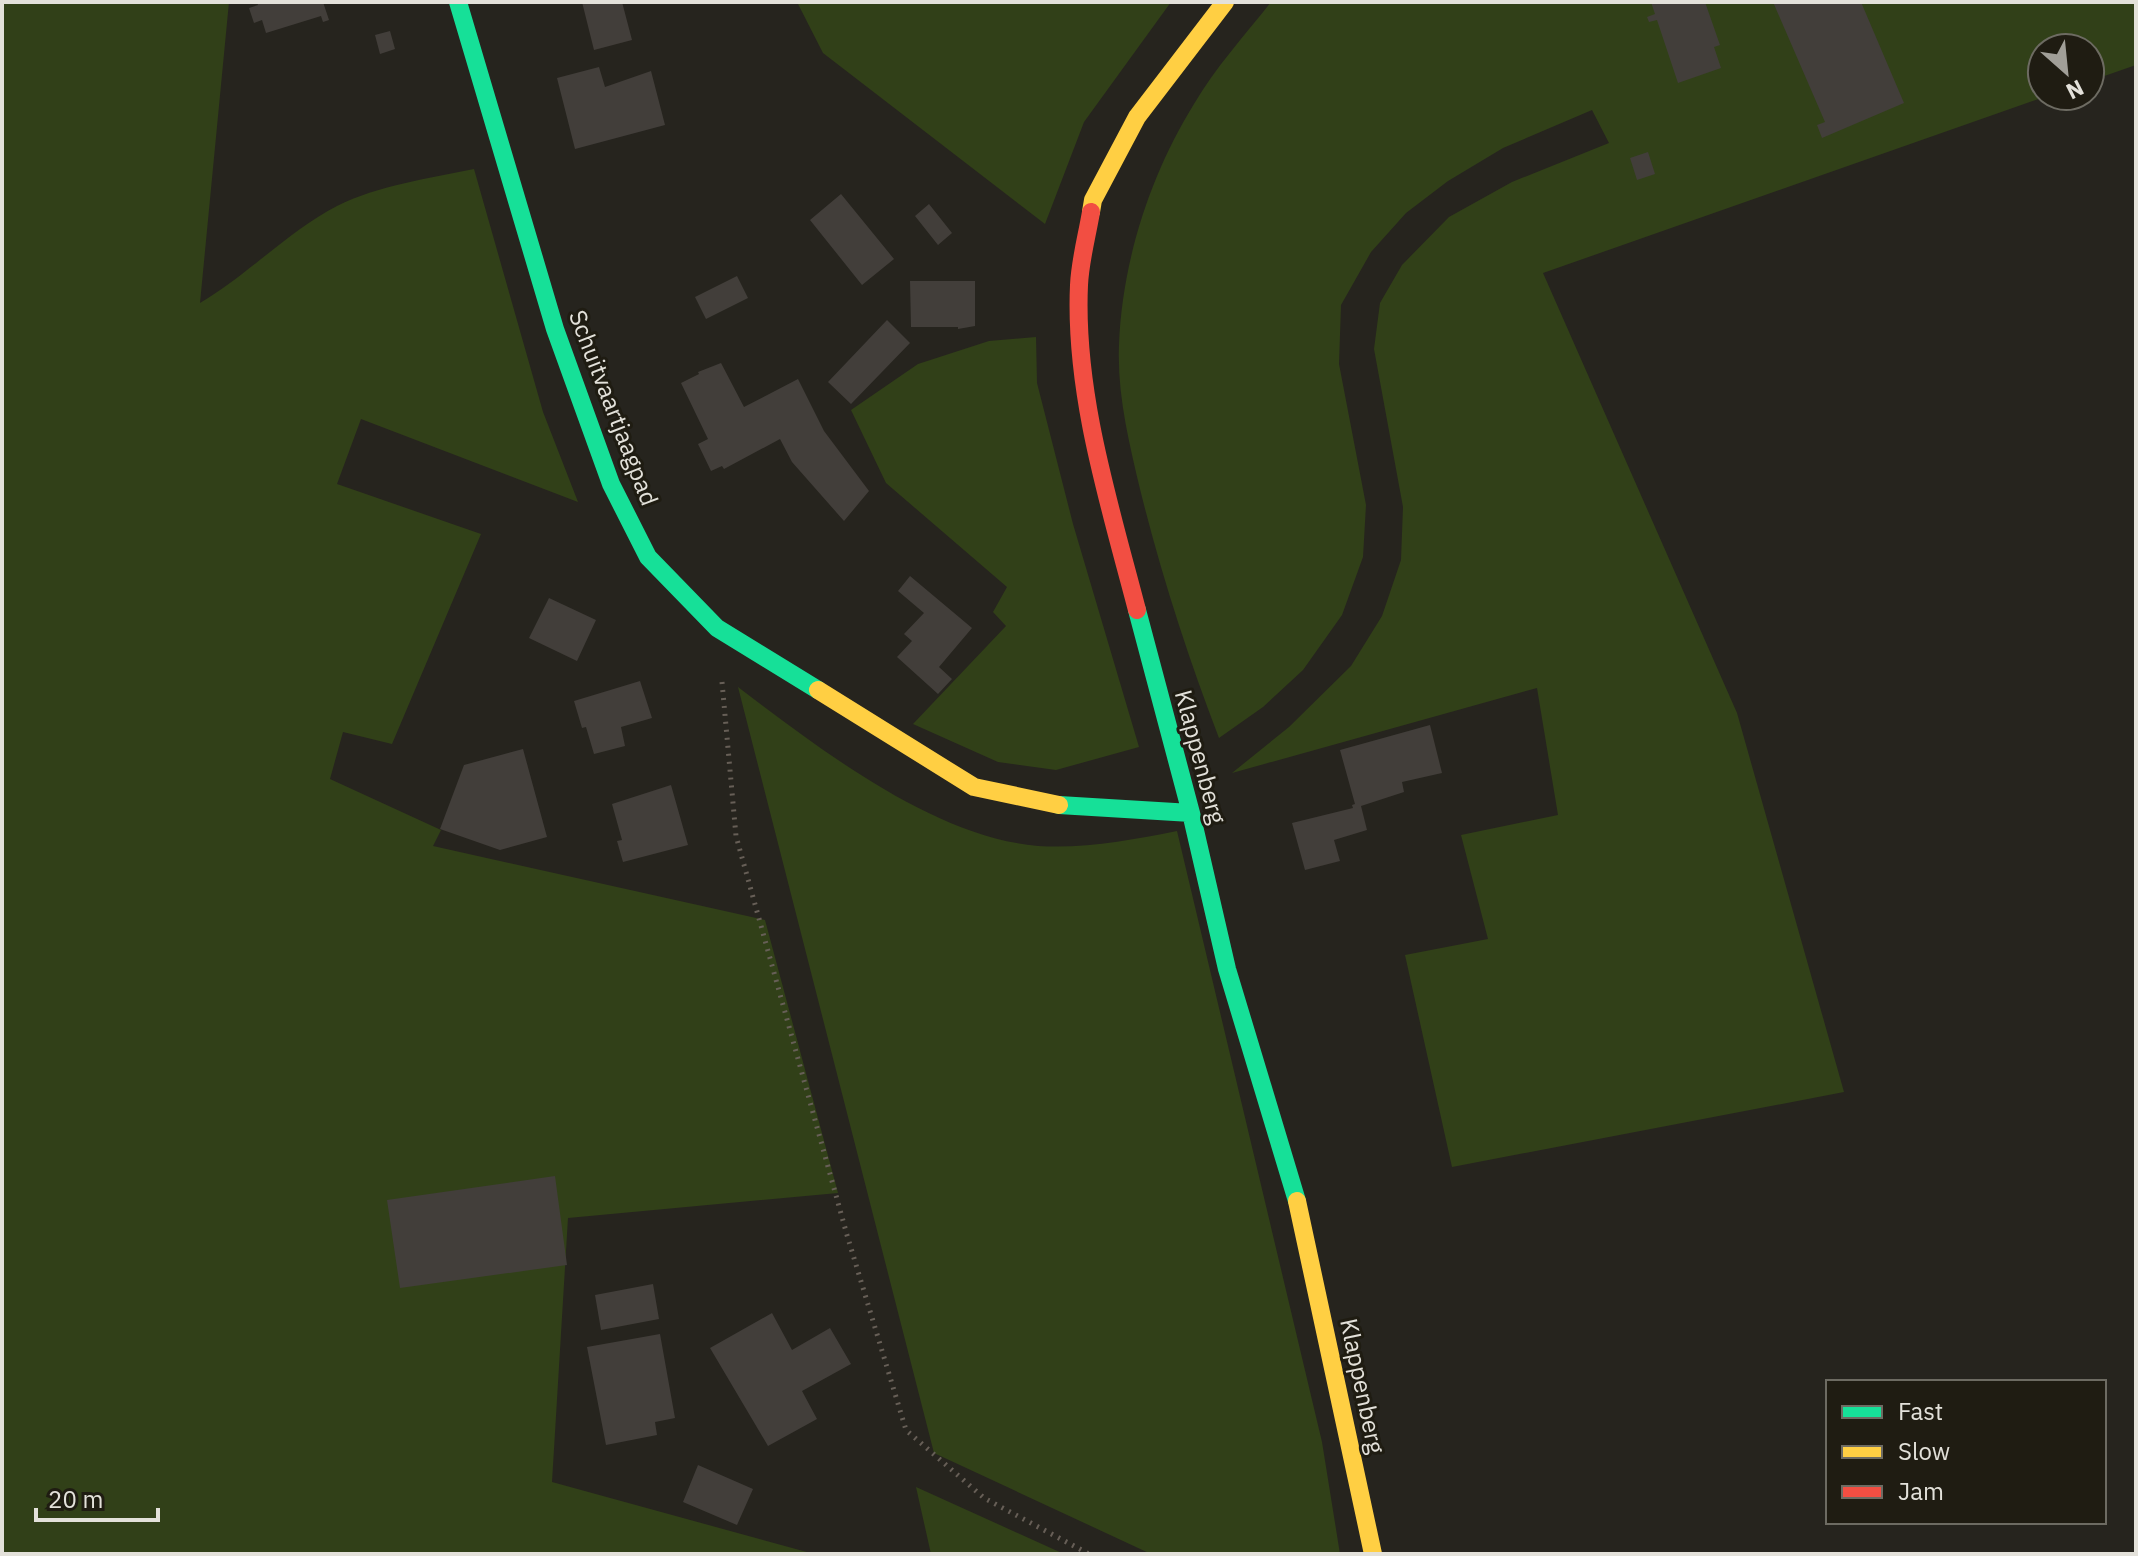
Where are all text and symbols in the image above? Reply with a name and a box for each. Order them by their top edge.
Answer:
north arrow [2026,32,2106,112]
text: N [2062,74,2089,107]
street label: Schuitvaartjaagpad [562,305,666,510]
street label: Klappenberg [1168,686,1234,827]
street label: Klappenberg [1333,1315,1393,1457]
legend [1826,1380,2106,1524]
text: Fast [1898,1395,1943,1427]
text: Slow [1898,1435,1950,1467]
scale bar [36,1472,158,1522]
text: Jam [1898,1475,1944,1507]
text: 20 m [48,1483,103,1515]

